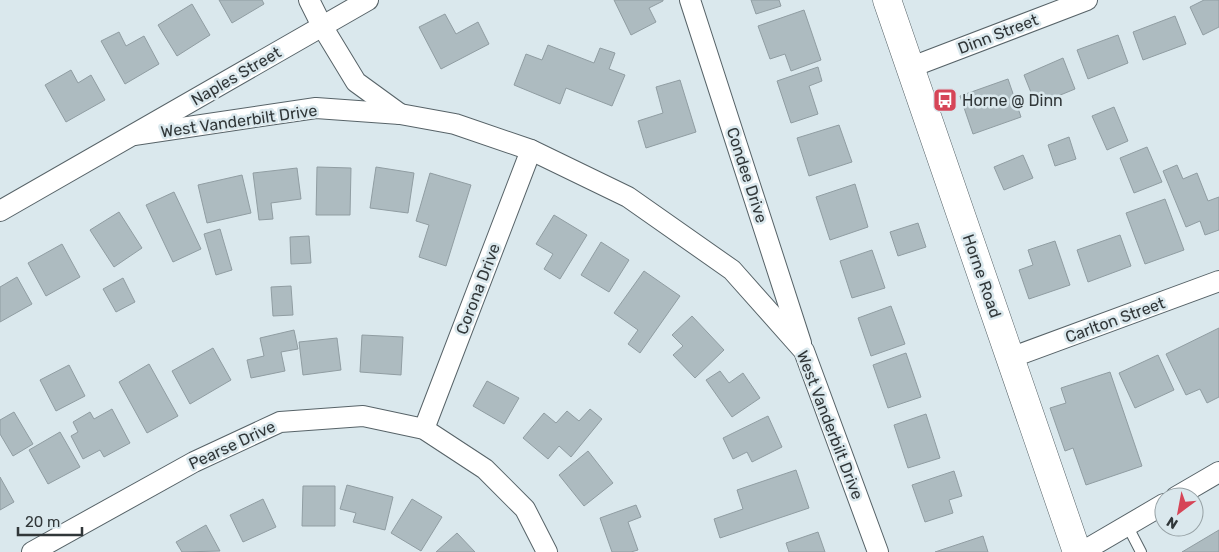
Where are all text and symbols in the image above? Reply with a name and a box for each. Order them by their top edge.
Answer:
street label: Dinn Street [955,10,1041,58]
street label: Naples Street [188,43,284,109]
bus stop icon: Horne @ Dinn [932,87,958,113]
place label: Horne @ Dinn [962,91,1063,110]
street label: West Vanderbilt Drive [159,101,319,141]
street label: Condee Drive [723,125,771,225]
street label: Horne Road [959,232,1005,320]
street label: Corona Drive [452,241,504,337]
street label: Carlton Street [1063,293,1167,347]
street label: West Vanderbilt Drive [793,348,867,502]
street label: Pearse Drive [186,417,278,473]
north arrow [1154,487,1204,537]
scale bar [18,504,81,536]
text: 20 m [25,513,60,531]
text: N [1164,513,1181,532]

